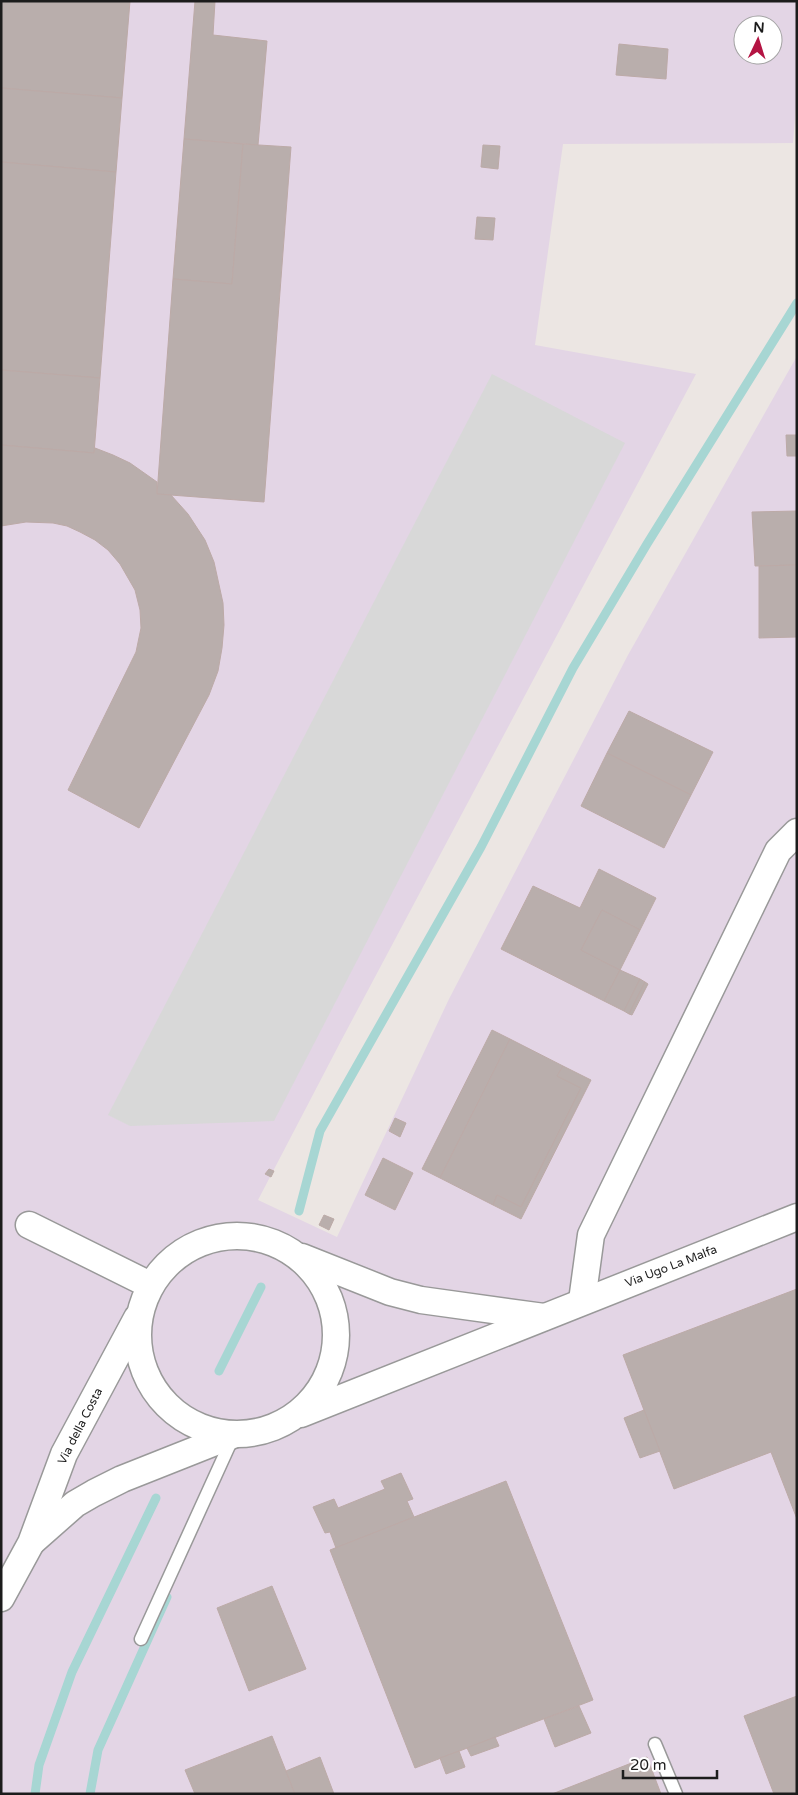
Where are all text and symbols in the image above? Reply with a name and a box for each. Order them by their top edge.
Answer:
north arrow [733,15,783,65]
text: N [753,19,765,36]
street label: Via Ugo La Malfa [623,1242,719,1290]
street label: Via della Costa [55,1386,105,1466]
scale bar [623,1748,717,1780]
text: 20 m [630,1756,667,1774]

